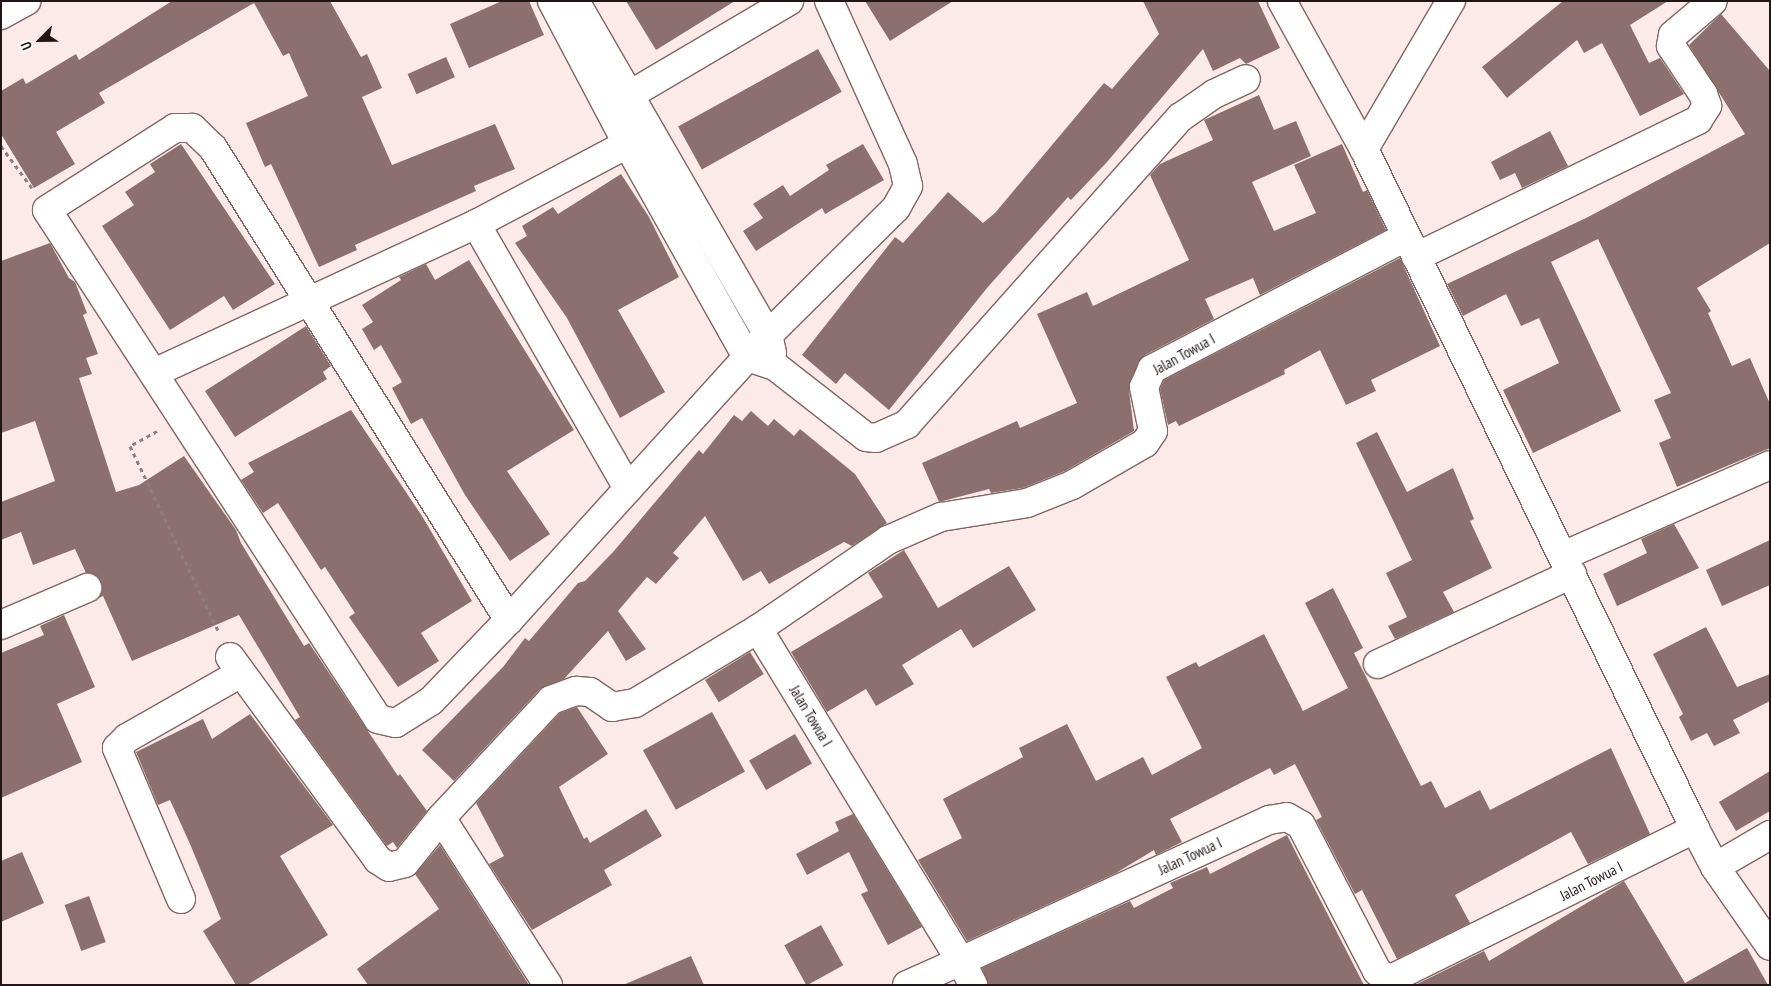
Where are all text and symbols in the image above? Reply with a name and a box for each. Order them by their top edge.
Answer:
north arrow [15,15,65,65]
text: U [16,39,36,53]
street label: Jalan Towua I [1150,330,1218,378]
street label: Jalan Towua I [786,682,836,750]
street label: Jalan Towua I [1155,833,1225,879]
street label: Jalan Towua I [1556,857,1626,905]

